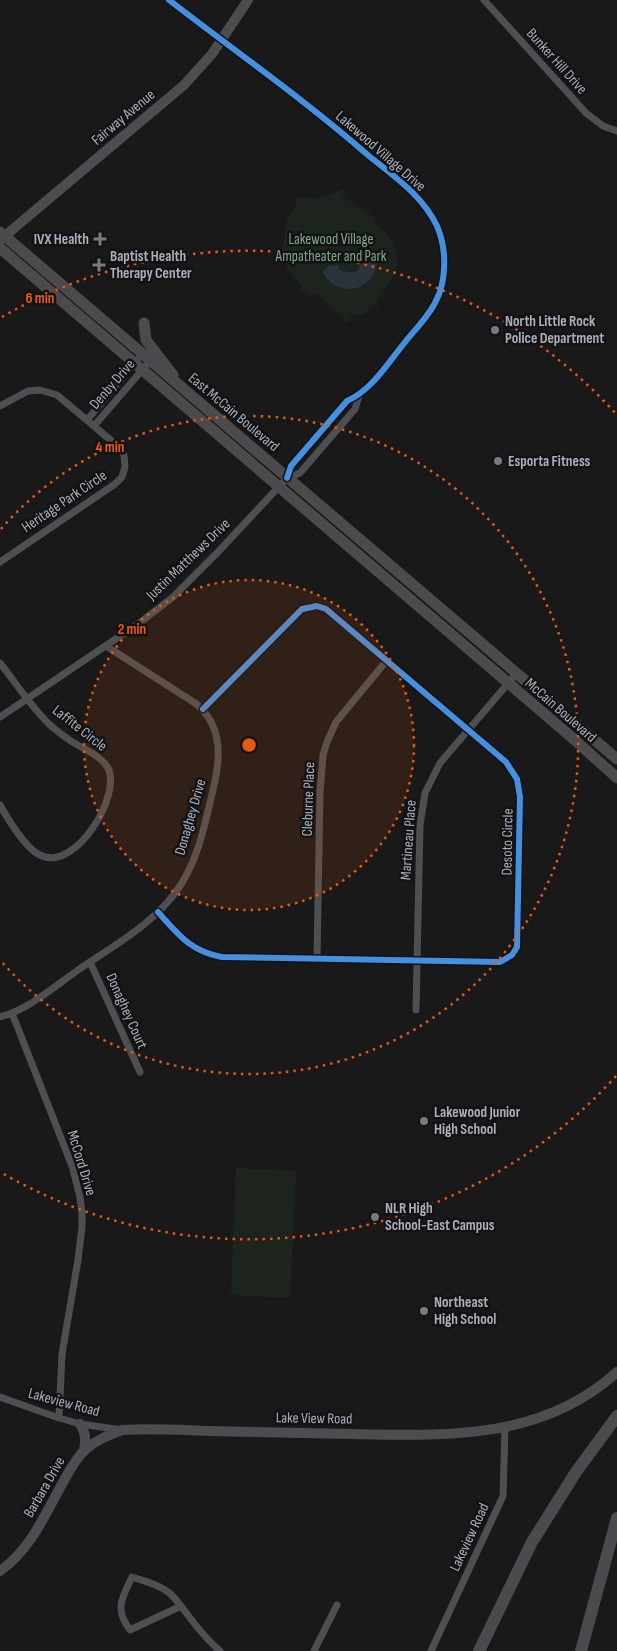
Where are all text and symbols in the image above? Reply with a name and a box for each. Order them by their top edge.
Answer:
street label: Bunker Hill Drive [522,24,591,98]
street label: Fairway Avenue [88,85,159,149]
street label: Lakewood Village Drive [332,107,430,196]
place label: IVX Health [34,230,89,249]
park label: Lakewood Village Ampatheater and Park [274,230,387,266]
marker: IVX Health [93,232,107,246]
place label: Baptist Health Therapy Center [110,247,192,283]
marker: Baptist Health Therapy Center [92,258,106,272]
text: 6 min [25,289,55,308]
place label: North Little Rock Police Department [505,312,604,348]
marker: North Little Rock Police Department [489,324,501,336]
street label: Denby Drive [85,355,139,413]
street label: East McCain Boulevard [184,369,283,456]
text: 4 min [96,438,124,457]
place label: Esporta Fitness [508,452,591,471]
marker: Esporta Fitness [492,455,504,467]
street label: Heritage Park Circle [18,466,110,537]
street label: Justin Matthews Drive [142,514,234,605]
text: 2 min [118,620,146,639]
street label: McCain Boulevard [521,674,600,747]
street label: Laffite Circle [48,701,111,756]
centre of rings [240,736,258,754]
street label: Cleburne Place [298,761,319,837]
street label: Donaghey Drive [171,777,210,857]
street label: Martineau Place [396,799,421,881]
street label: Desoto Circle [497,808,518,876]
street label: Donaghey Court [101,970,152,1052]
place label: Lakewood Junior High School [434,1103,521,1139]
marker: Lakewood Junior High School [418,1115,430,1127]
street label: McCord Drive [63,1128,100,1198]
place label: NLR High School-East Campus [385,1199,495,1235]
marker: NLR High School-East Campus [369,1211,381,1223]
place label: Northeast High School [434,1293,496,1329]
marker: Northeast High School [418,1305,430,1317]
street label: Lakeview Road [26,1384,102,1421]
street label: Lake View Road [276,1408,352,1429]
street label: Barbara Drive [19,1453,69,1521]
street label: Lakeview Road [445,1500,494,1574]

